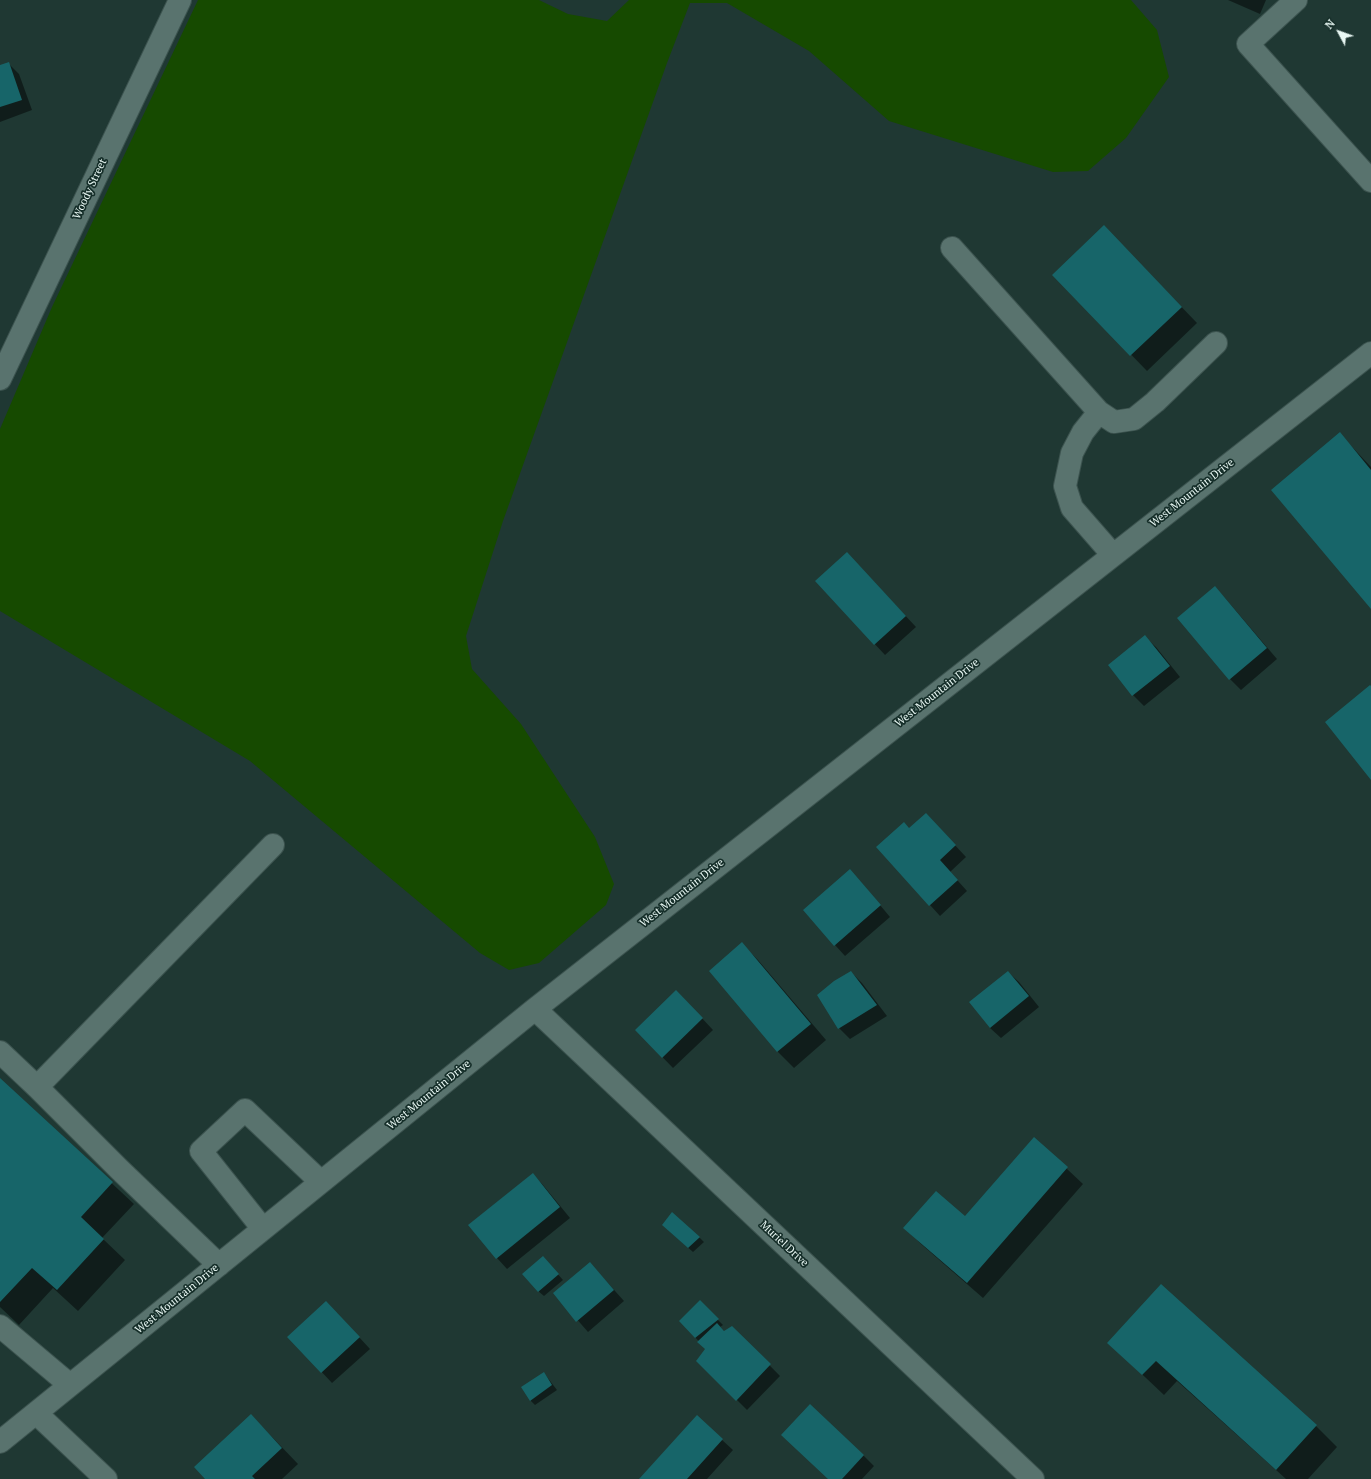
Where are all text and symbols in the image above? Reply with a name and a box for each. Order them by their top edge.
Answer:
north arrow [1319,12,1359,52]
text: N [1322,16,1338,32]
street label: Woody Street [70,157,110,221]
street label: West Mountain Drive [1147,456,1237,530]
street label: West Mountain Drive [892,656,982,730]
street label: West Mountain Drive [637,856,727,930]
street label: West Mountain Drive [385,1057,473,1133]
street label: Muriel Drive [757,1218,811,1270]
street label: West Mountain Drive [133,1261,221,1337]

